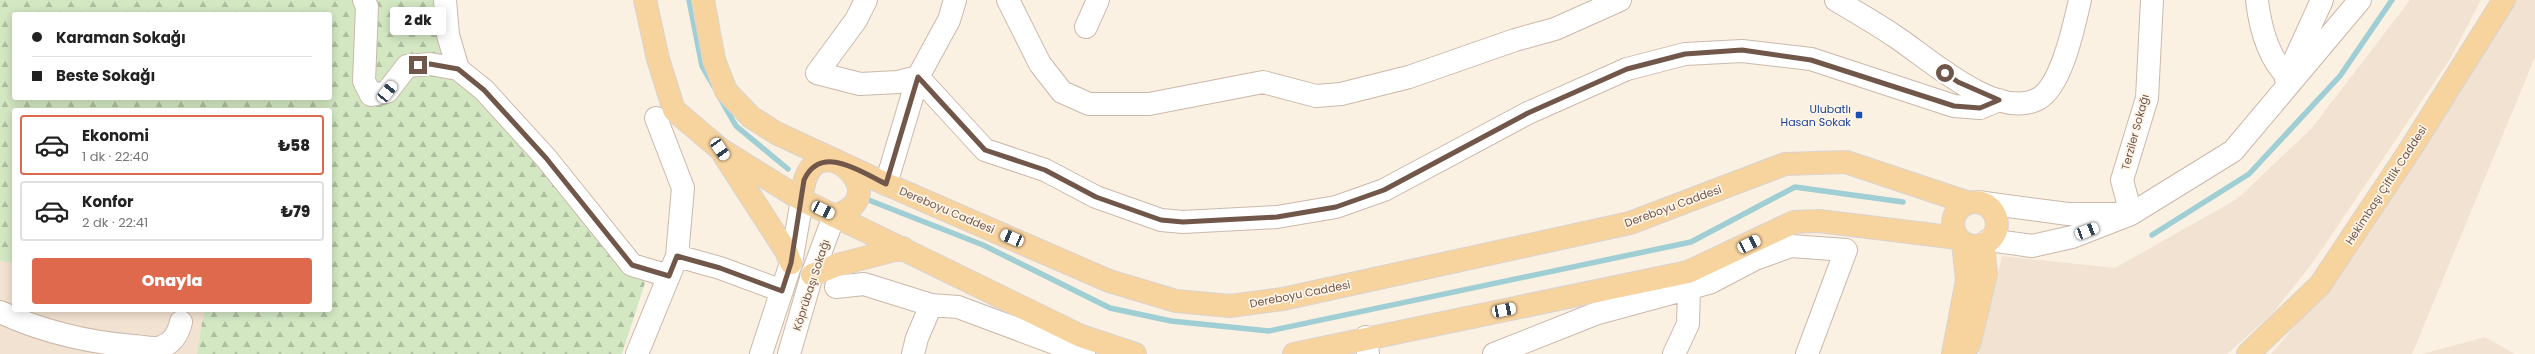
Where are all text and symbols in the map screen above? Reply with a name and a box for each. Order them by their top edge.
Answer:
callout: 2 dk [390,7,446,35]
text: 2 dk [404,11,432,30]
text: Karaman Sokağı [56,27,186,48]
route end [409,56,427,74]
route start [1936,64,1954,82]
text: Beste Sokağı [56,65,155,86]
car [375,79,399,105]
street label: Terziler Sokağı [2117,92,2153,172]
place label: Ulubatlı Hasan Sokak [1781,101,1851,130]
marker: Ulubatlı Hasan Sokak [1854,110,1864,120]
street label: Hekimbaşı Çiftlik Caddesi [2341,122,2431,248]
text: Ekonomi [82,125,149,146]
icon: car [34,127,70,163]
text: ₺58 [278,135,310,156]
car [708,136,732,162]
text: 1 dk · 22:40 [82,147,149,166]
street label: Dereboyu Caddesi [1622,181,1724,231]
street label: Dereboyu Caddesi [897,183,997,237]
text: Konfor [82,191,134,212]
icon: car [34,193,70,229]
car [810,199,836,221]
text: ₺79 [281,201,310,222]
text: 2 dk · 22:41 [82,213,148,232]
car [2074,221,2100,241]
car [999,228,1025,248]
car [1736,233,1762,255]
street label: Köprübaşı Sokağı [789,237,833,333]
button: Onayla [32,258,312,304]
street label: Dereboyu Caddesi [1248,276,1352,312]
car [1491,302,1517,318]

